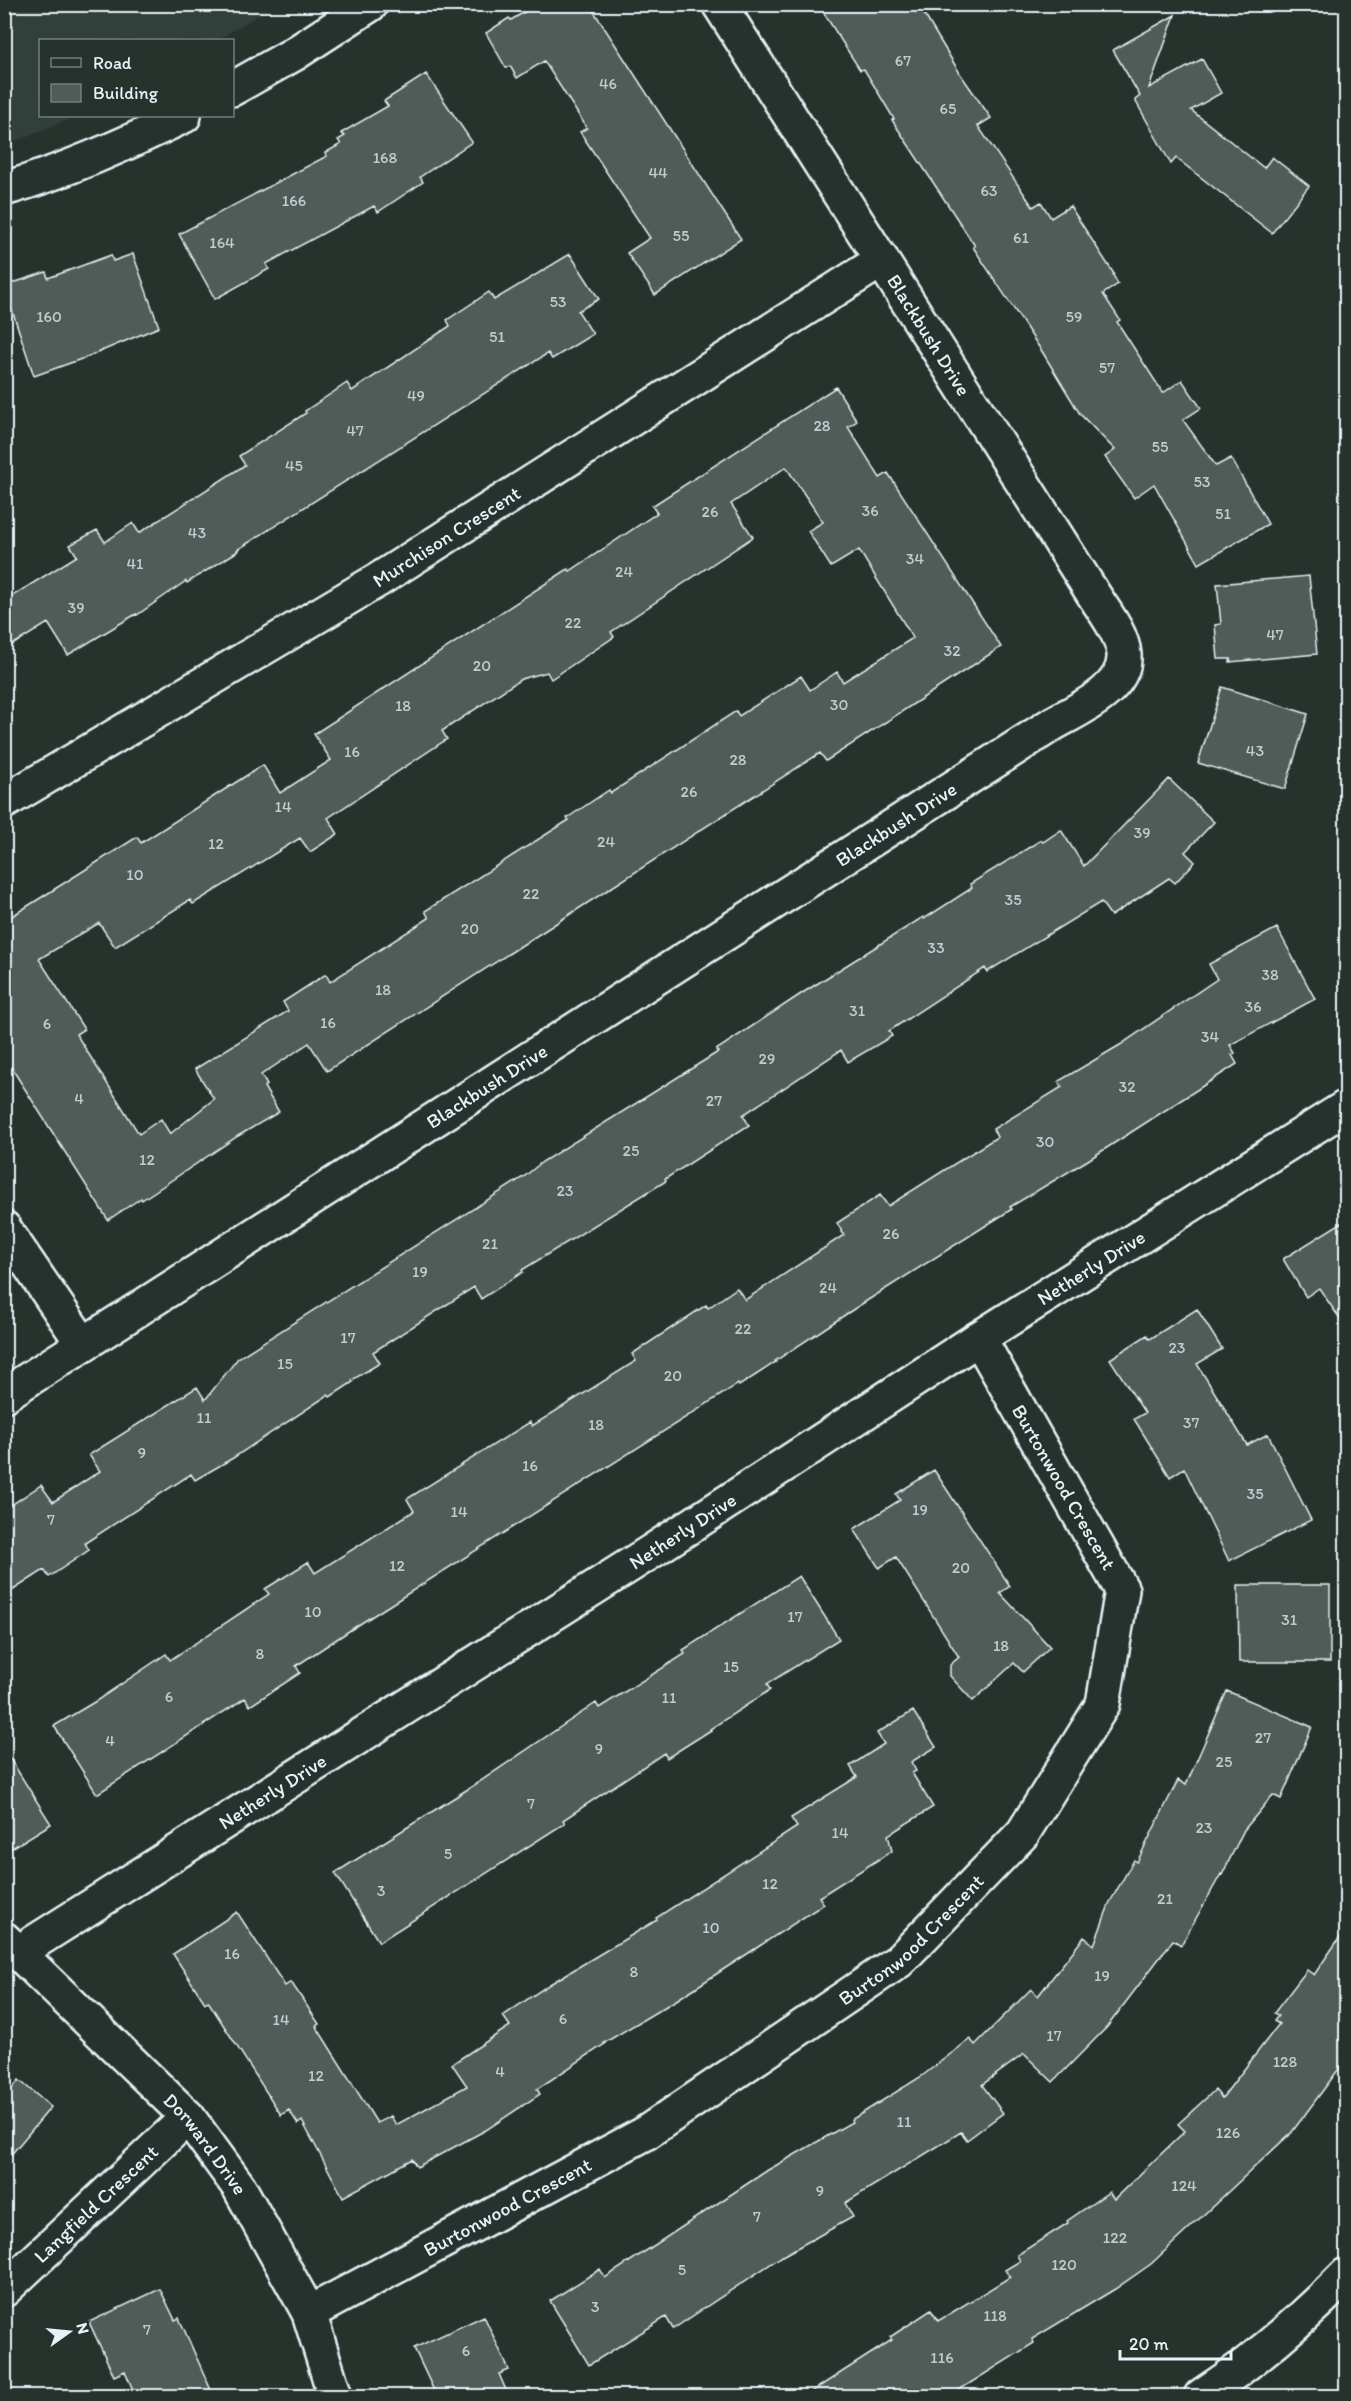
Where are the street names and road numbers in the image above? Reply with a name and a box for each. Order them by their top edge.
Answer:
street label: Blackbush Drive [882,270,976,400]
street label: Murchison Crescent [368,481,525,592]
street label: Blackbush Drive [831,777,961,872]
street label: Blackbush Drive [422,1039,552,1134]
street label: Netherly Drive [1033,1225,1149,1310]
street label: Burtonwood Crescent [1007,1400,1121,1574]
street label: Netherly Drive [625,1487,741,1574]
street label: Netherly Drive [214,1748,331,1835]
street label: Burtonwood Crescent [834,1869,989,2011]
street label: Dorward Drive [158,2088,253,2199]
street label: Langfield Crescent [29,2140,163,2268]
street label: Burtonwood Crescent [419,2152,596,2262]

